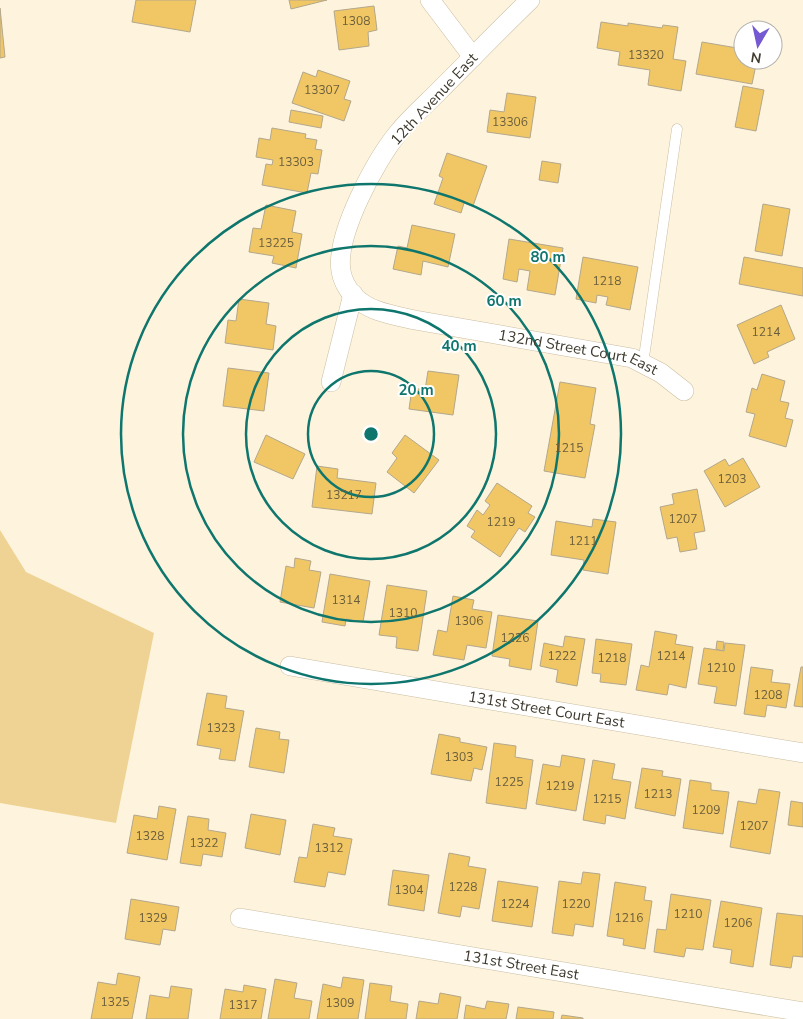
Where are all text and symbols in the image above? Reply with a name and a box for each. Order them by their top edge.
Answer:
house number: 1308 [342,13,370,29]
north arrow [733,20,783,70]
house number: 13320 [628,47,664,63]
text: N [749,47,763,68]
street label: 12th Avenue East [386,48,483,150]
house number: 13307 [304,82,340,98]
house number: 13306 [492,114,528,130]
house number: 13303 [278,154,314,170]
house number: 13225 [258,235,294,251]
text: 80 m [530,247,566,267]
house number: 1218 [593,273,621,289]
text: 60 m [486,291,522,311]
house number: 1214 [752,324,780,340]
street label: 132nd Street Court East [497,325,662,380]
text: 40 m [441,336,477,356]
text: 20 m [398,380,434,400]
centre of rings [362,425,380,443]
house number: 1215 [555,440,583,456]
house number: 1203 [718,471,746,487]
house number: 13217 [326,487,362,503]
house number: 1207 [669,511,697,527]
house number: 1219 [487,514,515,530]
house number: 1211 [569,533,597,549]
house number: 1314 [332,592,360,608]
house number: 1310 [389,605,417,621]
house number: 1306 [455,613,483,629]
house number: 1226 [501,630,529,646]
house number: 1222 [548,648,576,664]
house number: 1214 [657,648,685,664]
house number: 1218 [598,650,626,666]
house number: 1210 [707,660,735,676]
street label: 131st Street Court East [467,686,627,733]
house number: 1208 [754,687,782,703]
house number: 1323 [207,720,235,736]
house number: 1303 [445,749,473,765]
house number: 1225 [495,774,523,790]
house number: 1219 [546,778,574,794]
house number: 1213 [644,786,672,802]
house number: 1215 [593,791,621,807]
house number: 1209 [692,802,720,818]
house number: 1207 [740,818,768,834]
house number: 1328 [136,828,164,844]
house number: 1322 [190,835,218,851]
house number: 1312 [315,840,343,856]
house number: 1228 [449,879,477,895]
house number: 1304 [395,882,423,898]
house number: 1224 [501,896,529,912]
house number: 1220 [562,896,590,912]
house number: 1210 [674,906,702,922]
house number: 1329 [139,910,167,926]
house number: 1216 [615,910,643,926]
house number: 1206 [724,915,752,931]
street label: 131st Street East [462,945,581,985]
house number: 1325 [101,994,129,1010]
house number: 1309 [326,995,354,1011]
house number: 1317 [229,997,257,1013]

